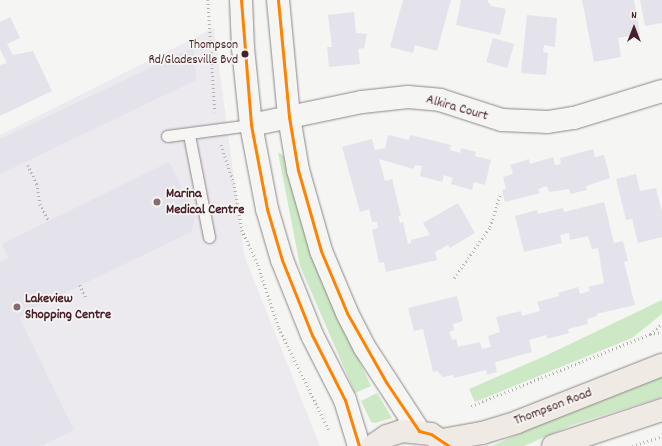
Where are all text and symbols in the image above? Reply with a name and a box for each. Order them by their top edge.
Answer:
north arrow [614,8,654,48]
text: N [631,8,637,24]
place label: Thompson Rd/Gladesville Bvd [148,39,238,70]
marker: Thompson Rd/Gladesville Bvd [240,49,250,59]
street label: Alkira Court [424,91,490,125]
place label: Marina Medical Centre [166,186,244,218]
marker: Marina Medical Centre [151,196,163,208]
place label: Lakeview Shopping Centre [25,291,111,324]
marker: Lakeview Shopping Centre [12,302,22,312]
street label: Thompson Road [512,384,594,430]

